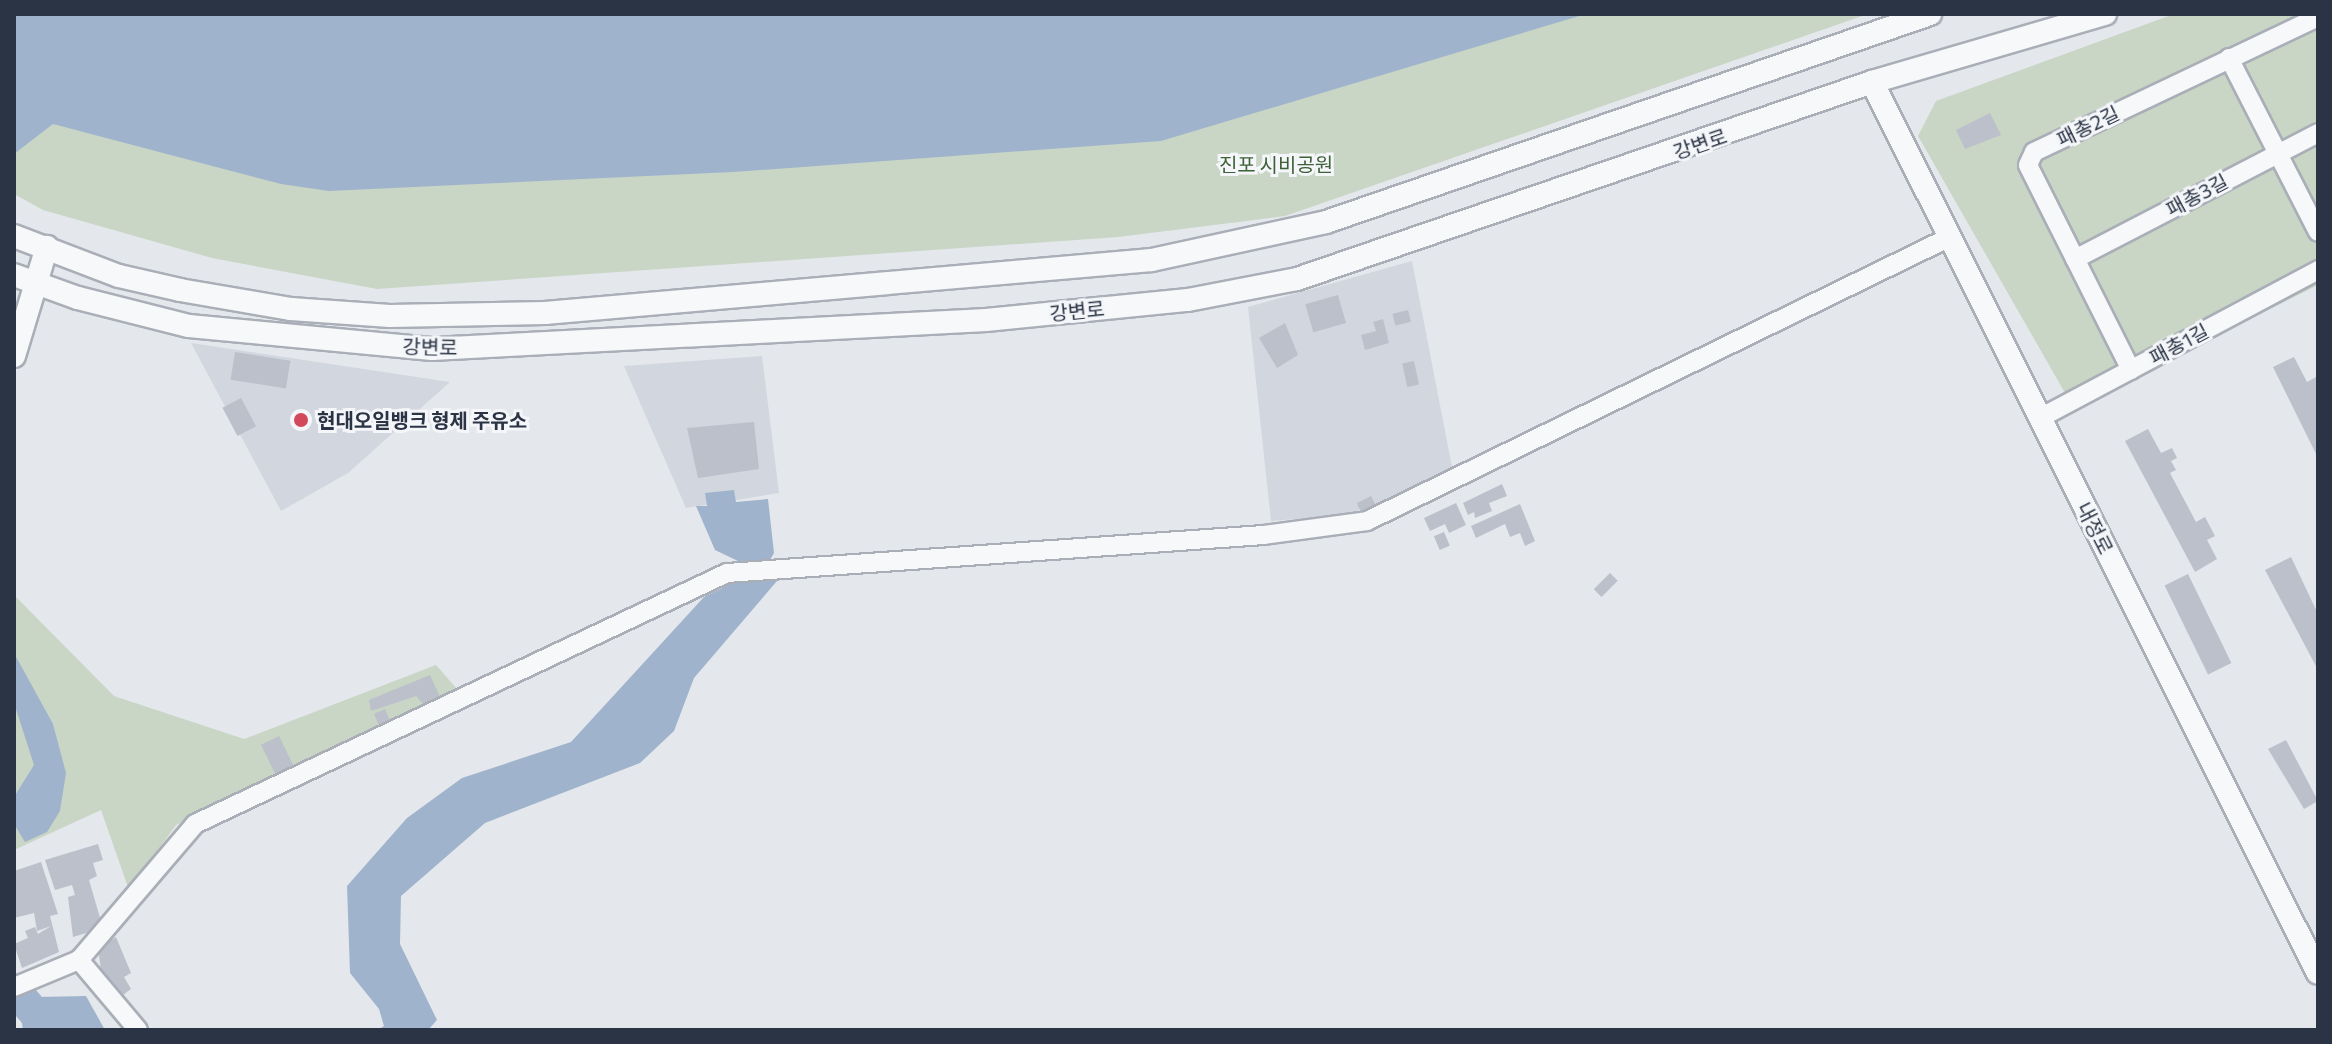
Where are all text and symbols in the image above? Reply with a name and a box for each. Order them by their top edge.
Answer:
street label: 패총2길 [2053,101,2123,151]
street label: 강변로 [1670,124,1730,164]
park label: 진포 시비공원 [1219,152,1333,176]
street label: 패총3길 [2162,169,2232,221]
street label: 강변로 [1048,296,1106,326]
street label: 패총1길 [2145,318,2213,370]
street label: 강변로 [402,335,458,359]
place label: 현대오일뱅크 형제 주유소 [317,408,527,432]
marker: 현대오일뱅크 형제 주유소 [292,411,310,429]
street label: 내정로 [2072,498,2118,558]

